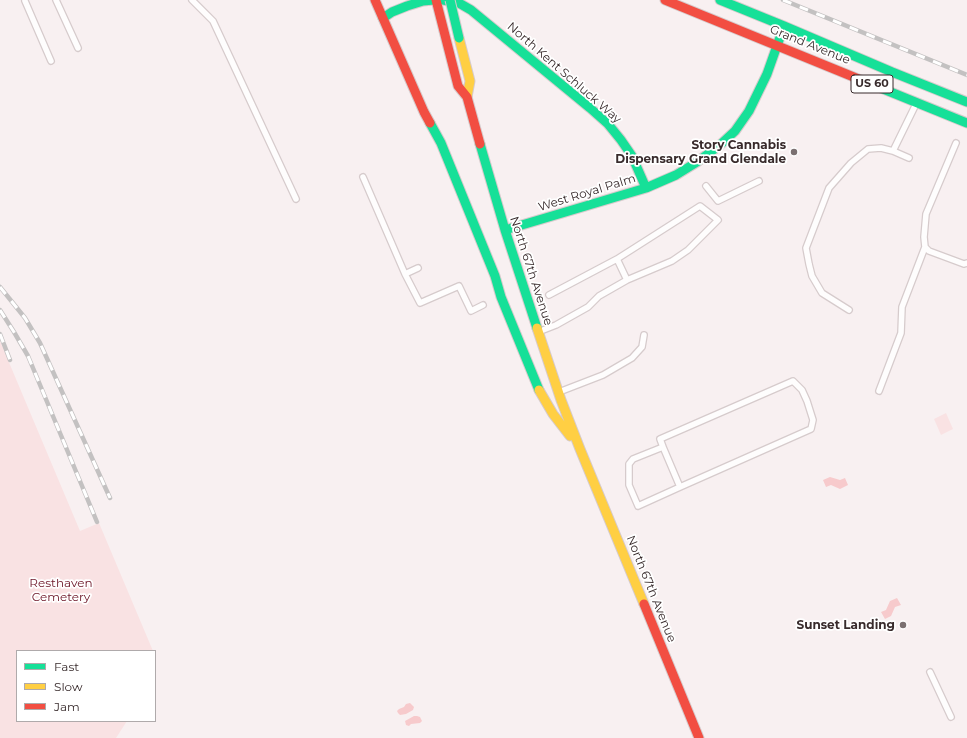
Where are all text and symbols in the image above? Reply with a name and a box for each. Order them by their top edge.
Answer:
street label: North Kent Schluck Way [504,20,624,126]
street label: Grand Avenue [768,22,852,68]
road number: US 60 [851,75,893,93]
place label: Story Cannabis Dispensary Grand Glendale [615,138,786,166]
marker: Story Cannabis Dispensary Grand Glendale [789,147,799,157]
street label: West Royal Palm [537,171,637,215]
street label: North 67th Avenue [507,215,555,327]
street label: North 67th Avenue [623,533,679,645]
park label: Resthaven Cemetery [29,576,93,604]
place label: Sunset Landing [797,618,895,632]
marker: Sunset Landing [898,620,908,630]
legend [16,650,156,722]
text: Fast [54,659,79,674]
text: Slow [54,679,83,694]
text: Jam [54,699,80,714]

